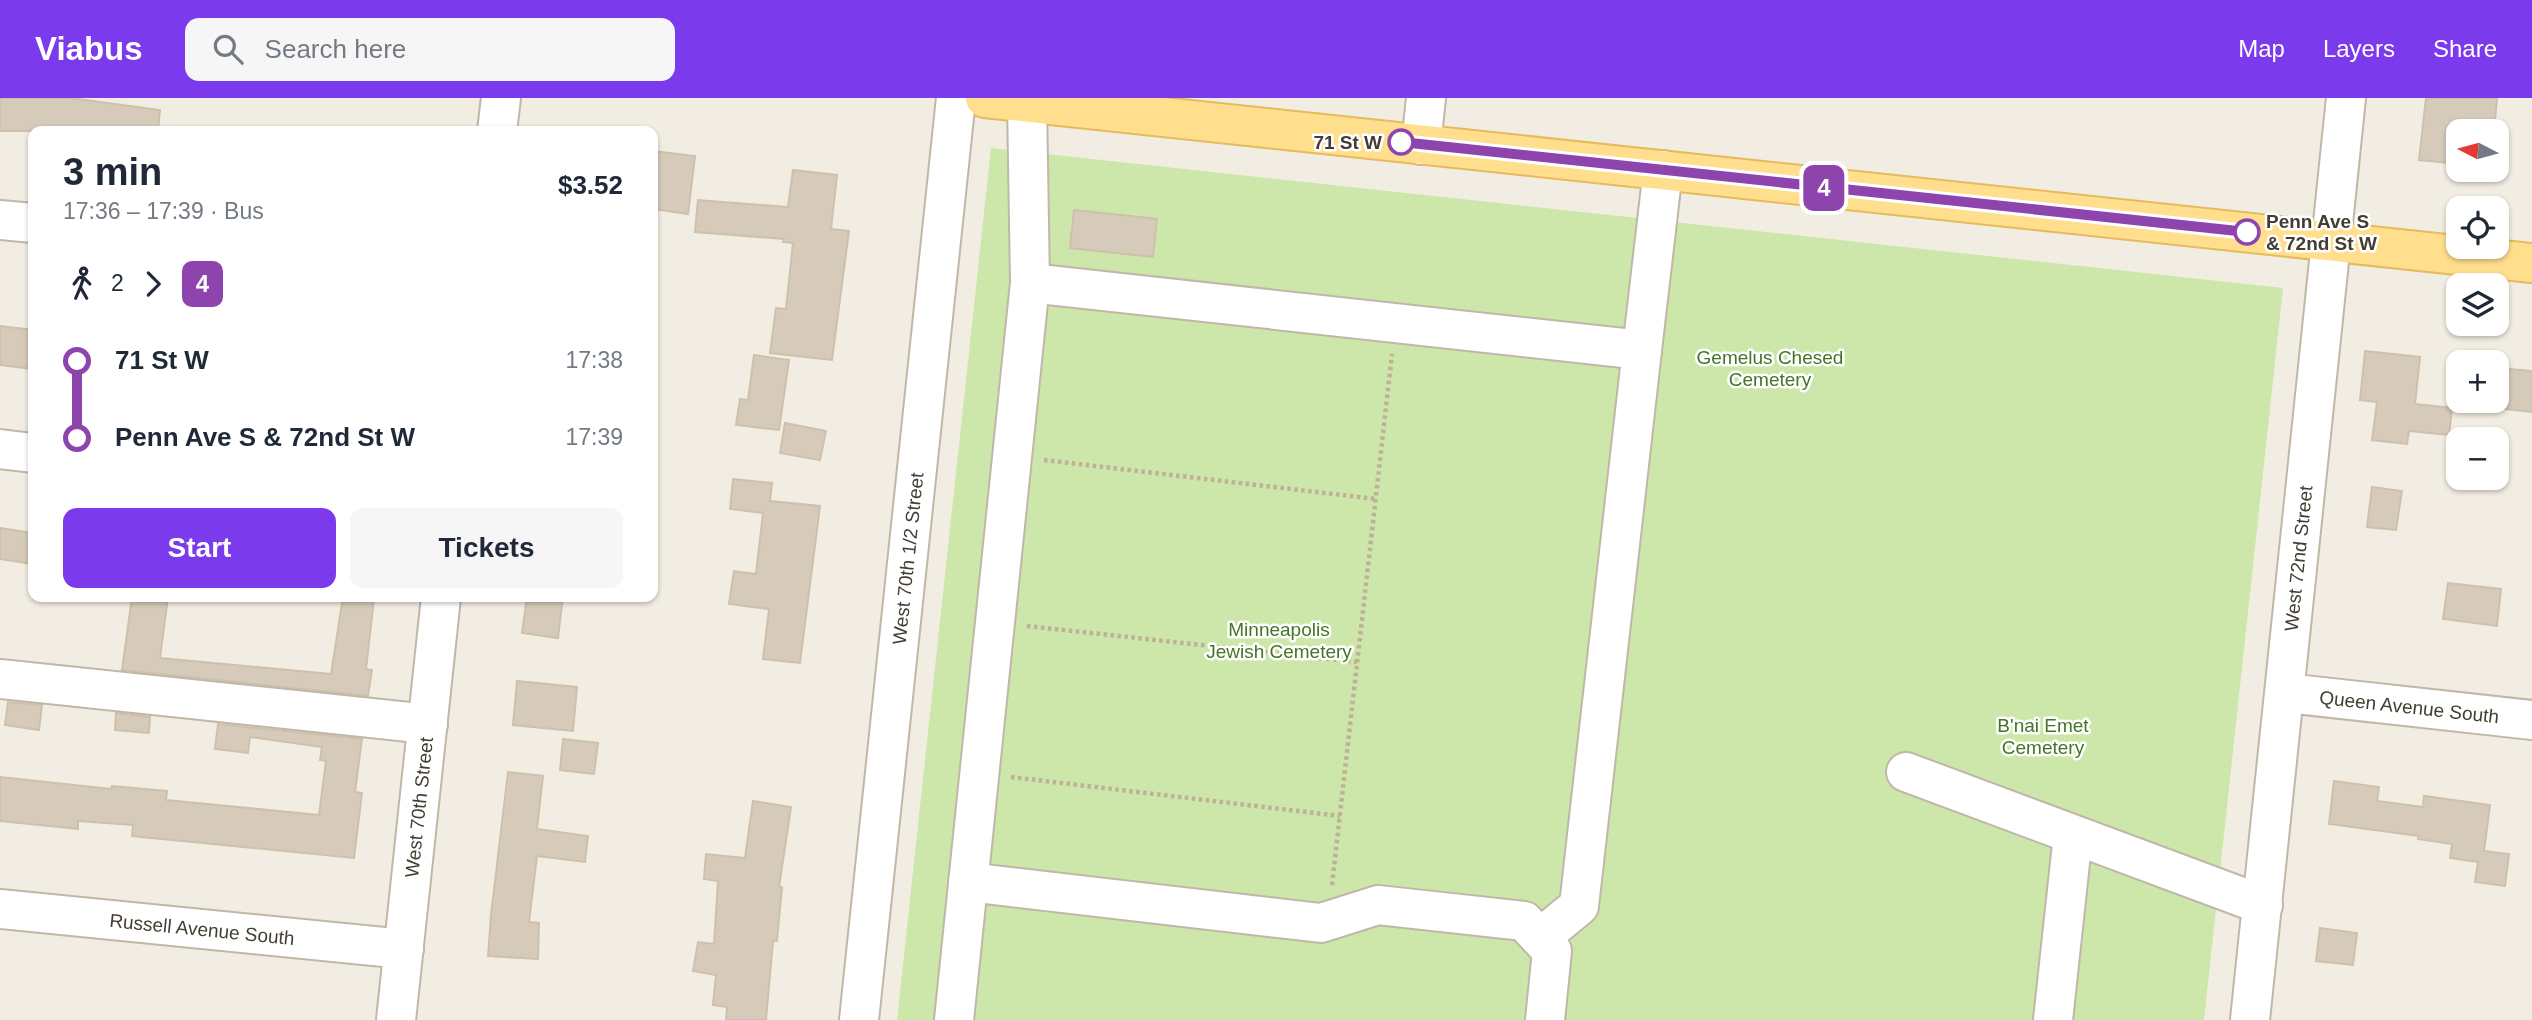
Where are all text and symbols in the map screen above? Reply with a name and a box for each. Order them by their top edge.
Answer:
search box [185,18,675,81]
text: Viabus [35,30,143,67]
icon: search [209,30,247,68]
text: Search here [265,34,406,64]
text: Map [2238,35,2285,62]
text: Layers [2323,35,2395,62]
text: Share [2433,35,2497,62]
north arrow [2446,119,2510,182]
map controls [2446,119,2509,490]
marker: 71 St W [1388,129,1414,155]
place label: 71 St W [1313,132,1382,153]
text: 3 min [63,151,162,193]
line badge: 4 [1801,165,1847,211]
text: $3.52 [558,170,623,200]
text: 4 [1817,174,1831,201]
button: locate [2446,196,2509,259]
text: 17:36 – 17:39 · Bus [63,198,264,224]
place label: Penn Ave S & 72nd St W [2266,211,2377,254]
marker: Penn Ave S & 72nd St W [2234,219,2260,245]
icon: walk [63,265,101,303]
icon: forward [134,265,172,303]
text: 2 [111,270,124,296]
text: 4 [196,270,209,297]
button: layers [2446,273,2509,336]
text: 71 St W [115,345,209,375]
text: 17:38 [565,347,623,373]
park label: Gemelus Chesed Cemetery [1697,347,1843,390]
button: + [2446,350,2509,413]
text: Penn Ave S & 72nd St W [115,422,415,452]
text: 17:39 [565,424,623,450]
button: − [2446,427,2509,490]
street label: West 70th 1/2 Street [888,471,927,646]
street label: West 72nd Street [2280,484,2316,632]
button: Start [63,508,336,588]
button: Tickets [350,508,623,588]
park label: Minneapolis Jewish Cemetery [1206,619,1352,662]
street label: Queen Avenue South [2318,686,2500,727]
park label: B'nai Emet Cemetery [1997,715,2089,758]
street label: West 70th Street [401,735,437,879]
street label: Russell Avenue South [109,909,295,949]

